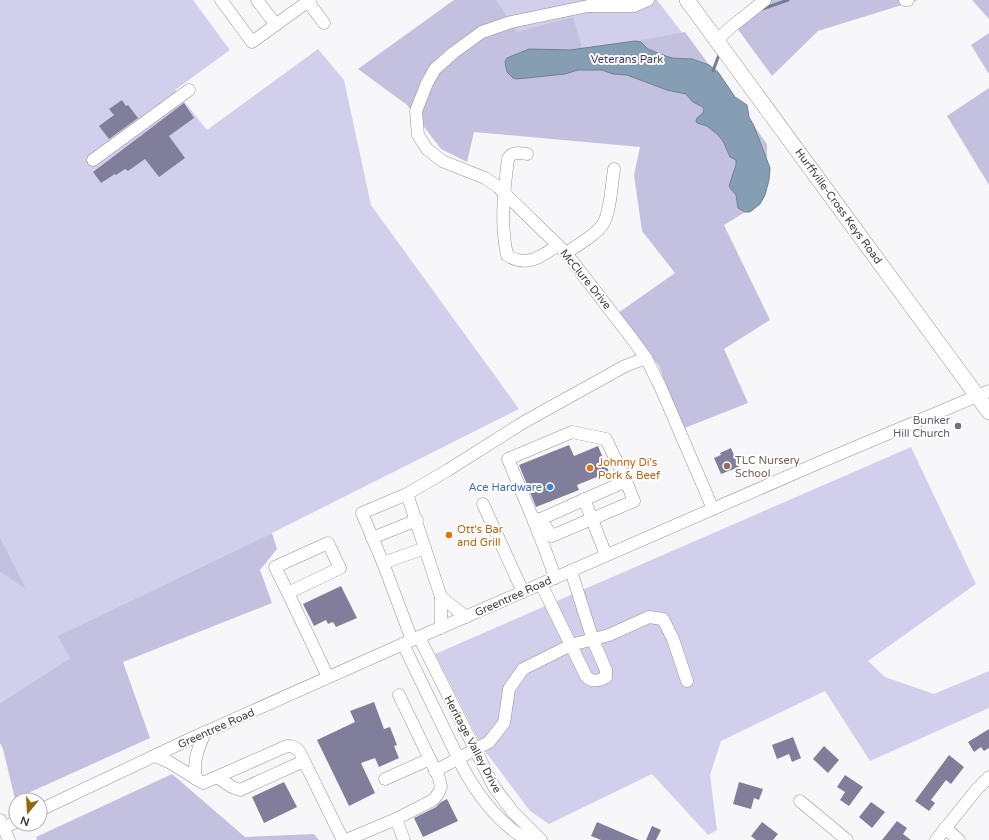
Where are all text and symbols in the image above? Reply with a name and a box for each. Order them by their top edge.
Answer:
park label: Veterans Park [591,53,663,66]
street label: Hurffville-Cross Keys Road [792,146,885,267]
street label: McClure Drive [557,247,614,312]
place label: Bunker Hill Church [893,414,951,440]
marker: Bunker Hill Church [953,421,963,431]
place label: TLC Nursery School [735,454,800,480]
place label: Johnny Di's Pork & Beef [598,456,661,482]
marker: TLC Nursery School [722,461,732,471]
marker: Johnny Di's Pork & Beef [585,463,595,473]
place label: Ace Hardware [468,481,542,494]
marker: Ace Hardware [545,482,555,492]
place label: Ott's Bar and Grill [457,523,504,549]
marker: Ott's Bar and Grill [444,530,454,540]
street label: Greentree Road [473,574,554,619]
street label: Heritage Valley Drive [441,693,504,795]
street label: Greentree Road [176,706,257,751]
north arrow [8,792,48,832]
text: N [19,813,31,829]

